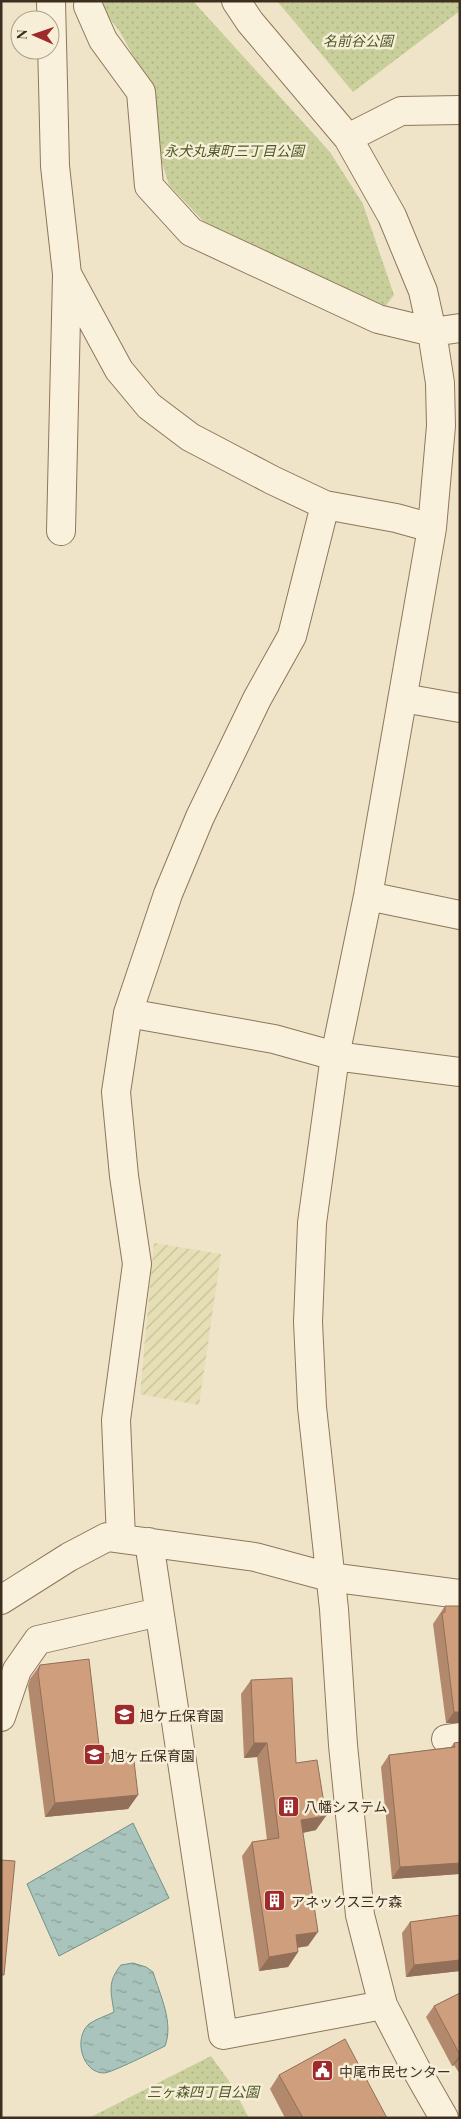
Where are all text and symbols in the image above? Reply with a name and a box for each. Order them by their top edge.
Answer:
north arrow [10,10,60,60]
text: N [12,29,31,40]
park label: 名前谷公園 [323,31,395,50]
park label: 永犬丸東町三丁目公園 [164,141,306,160]
school or university icon: 旭ケ丘保育園 [112,1703,136,1727]
place label: 旭ケ丘保育園 [140,1706,224,1725]
school or university icon: 旭ヶ丘保育園 [83,1743,107,1767]
place label: 旭ヶ丘保育園 [111,1746,195,1765]
building icon: 八幡システム [276,1794,300,1818]
place label: 八幡システム [304,1797,388,1816]
building icon: アネックス三ケ森 [263,1889,287,1913]
place label: アネックス三ケ森 [291,1892,403,1911]
public building icon: 中尾市民センター [311,2059,335,2083]
place label: 中尾市民センター [339,2062,451,2081]
park label: 三ヶ森四丁目公園 [147,2082,261,2101]

